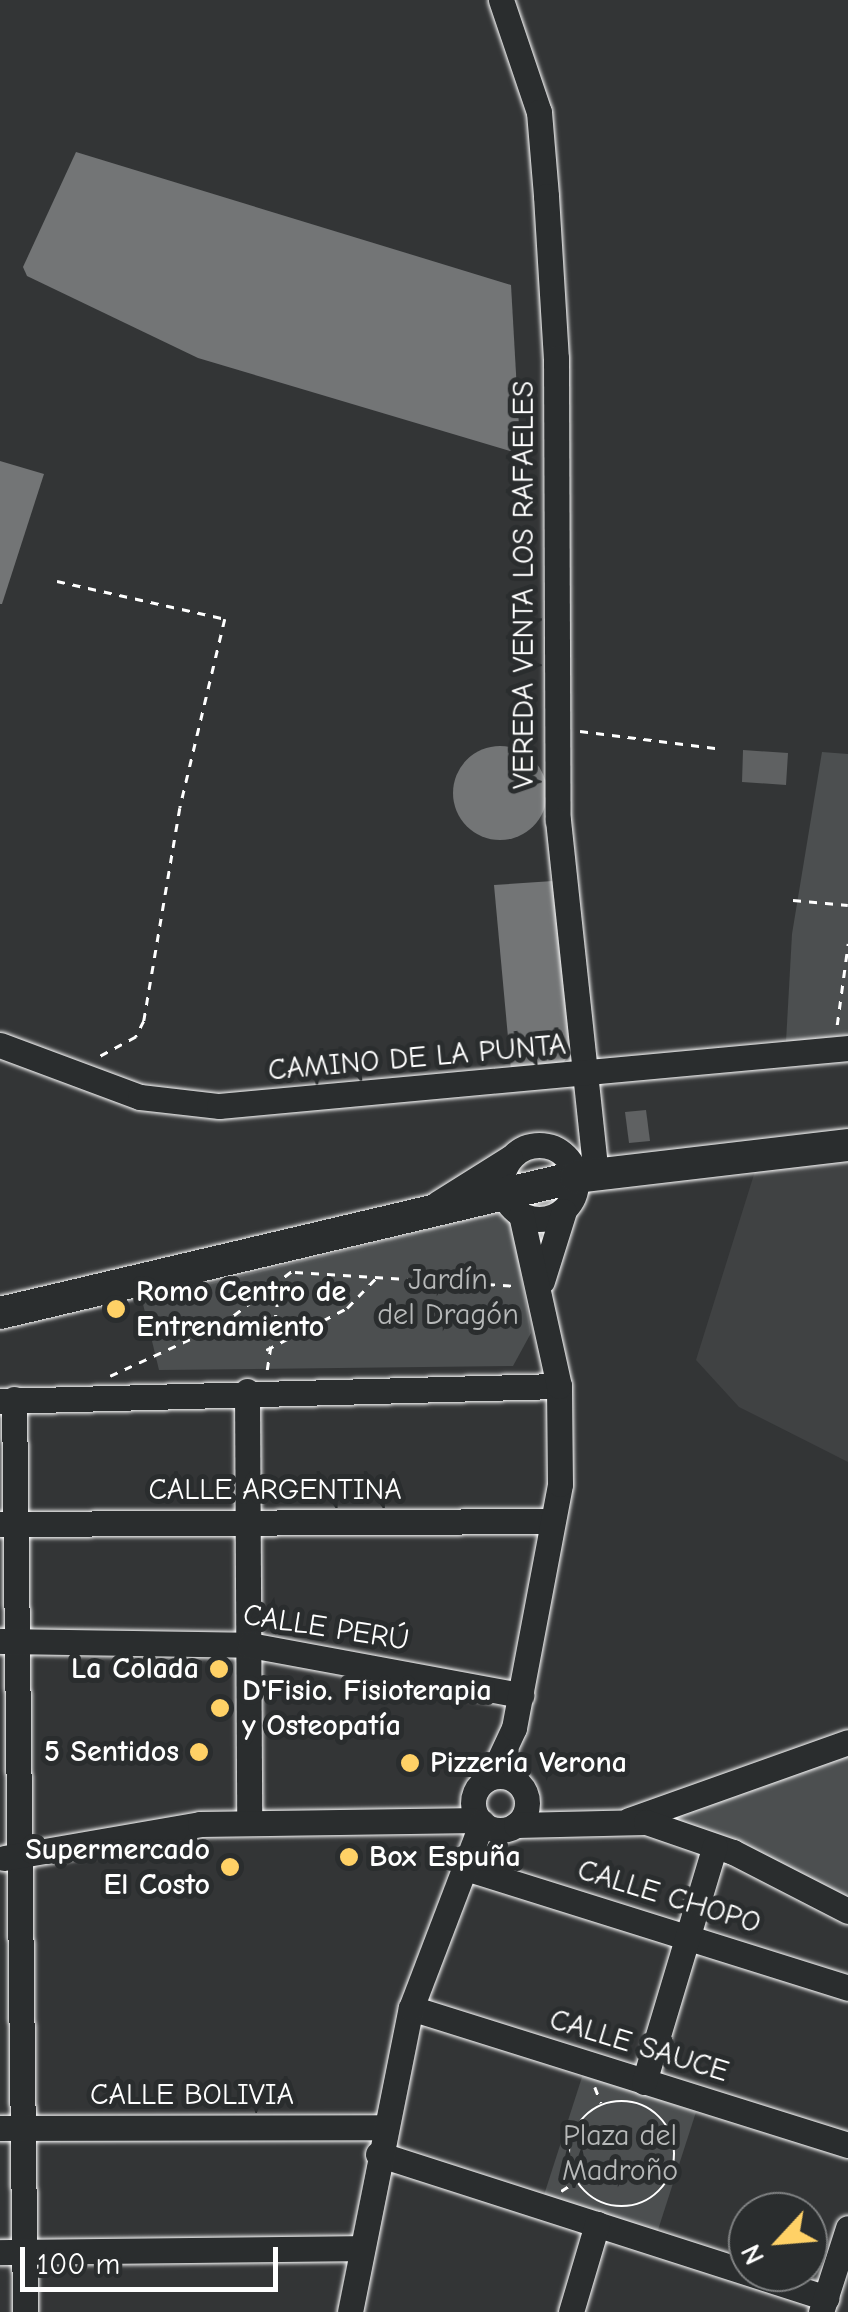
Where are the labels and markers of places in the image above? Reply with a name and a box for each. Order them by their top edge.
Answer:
place label: Romo Centro de Entrenamiento [136,1274,346,1344]
marker: Romo Centro de Entrenamiento [105,1298,127,1320]
place label: La Colada [71,1651,199,1687]
marker: La Colada [208,1658,230,1680]
place label: D'Fisio. Fisioterapia y Osteopatía [242,1673,492,1744]
marker: D'Fisio. Fisioterapia y Osteopatía [207,1695,233,1721]
place label: 5 Sentidos [44,1734,179,1770]
marker: 5 Sentidos [188,1741,210,1763]
place label: Pizzería Verona [430,1745,627,1781]
marker: Pizzería Verona [399,1752,421,1774]
place label: Supermercado El Costo [25,1832,210,1902]
place label: Box Espuña [369,1839,521,1875]
marker: Box Espuña [338,1846,360,1868]
marker: Supermercado El Costo [219,1856,241,1878]

